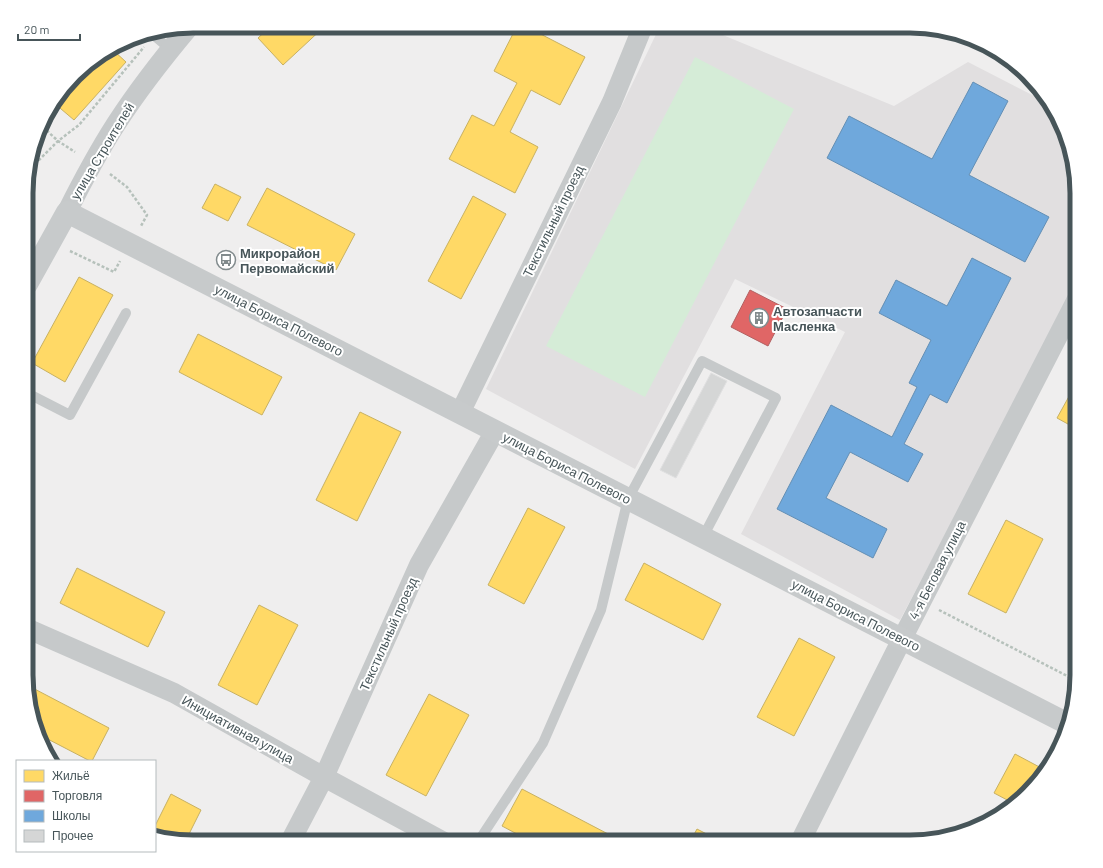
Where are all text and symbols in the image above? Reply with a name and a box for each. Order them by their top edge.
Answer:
scale bar [18,16,80,42]
text: 20 m [24,22,50,36]
street label: улица Строителей [67,100,137,202]
street label: Текстильный проезд [519,162,587,280]
place label: Микрорайон Первомайский [240,245,335,276]
bus stop icon: Микрорайон Первомайский [215,249,237,271]
street label: улица Бориса Полевого [212,281,346,359]
place label: Автозапчасти Масленка [773,303,862,334]
building icon: Автозапчасти Масленка [748,307,770,329]
street label: улица Бориса Полевого [500,429,634,507]
street label: 4-я Беговая улица [905,517,969,622]
street label: Текстильный проезд [356,574,420,693]
street label: улица Бориса Полевого [789,576,923,654]
street label: Инициативная улица [179,692,297,767]
legend [16,760,156,852]
text: Жильё [52,768,90,782]
text: Торговля [52,788,102,803]
text: Школы [52,808,90,822]
text: Прочее [52,828,94,843]

